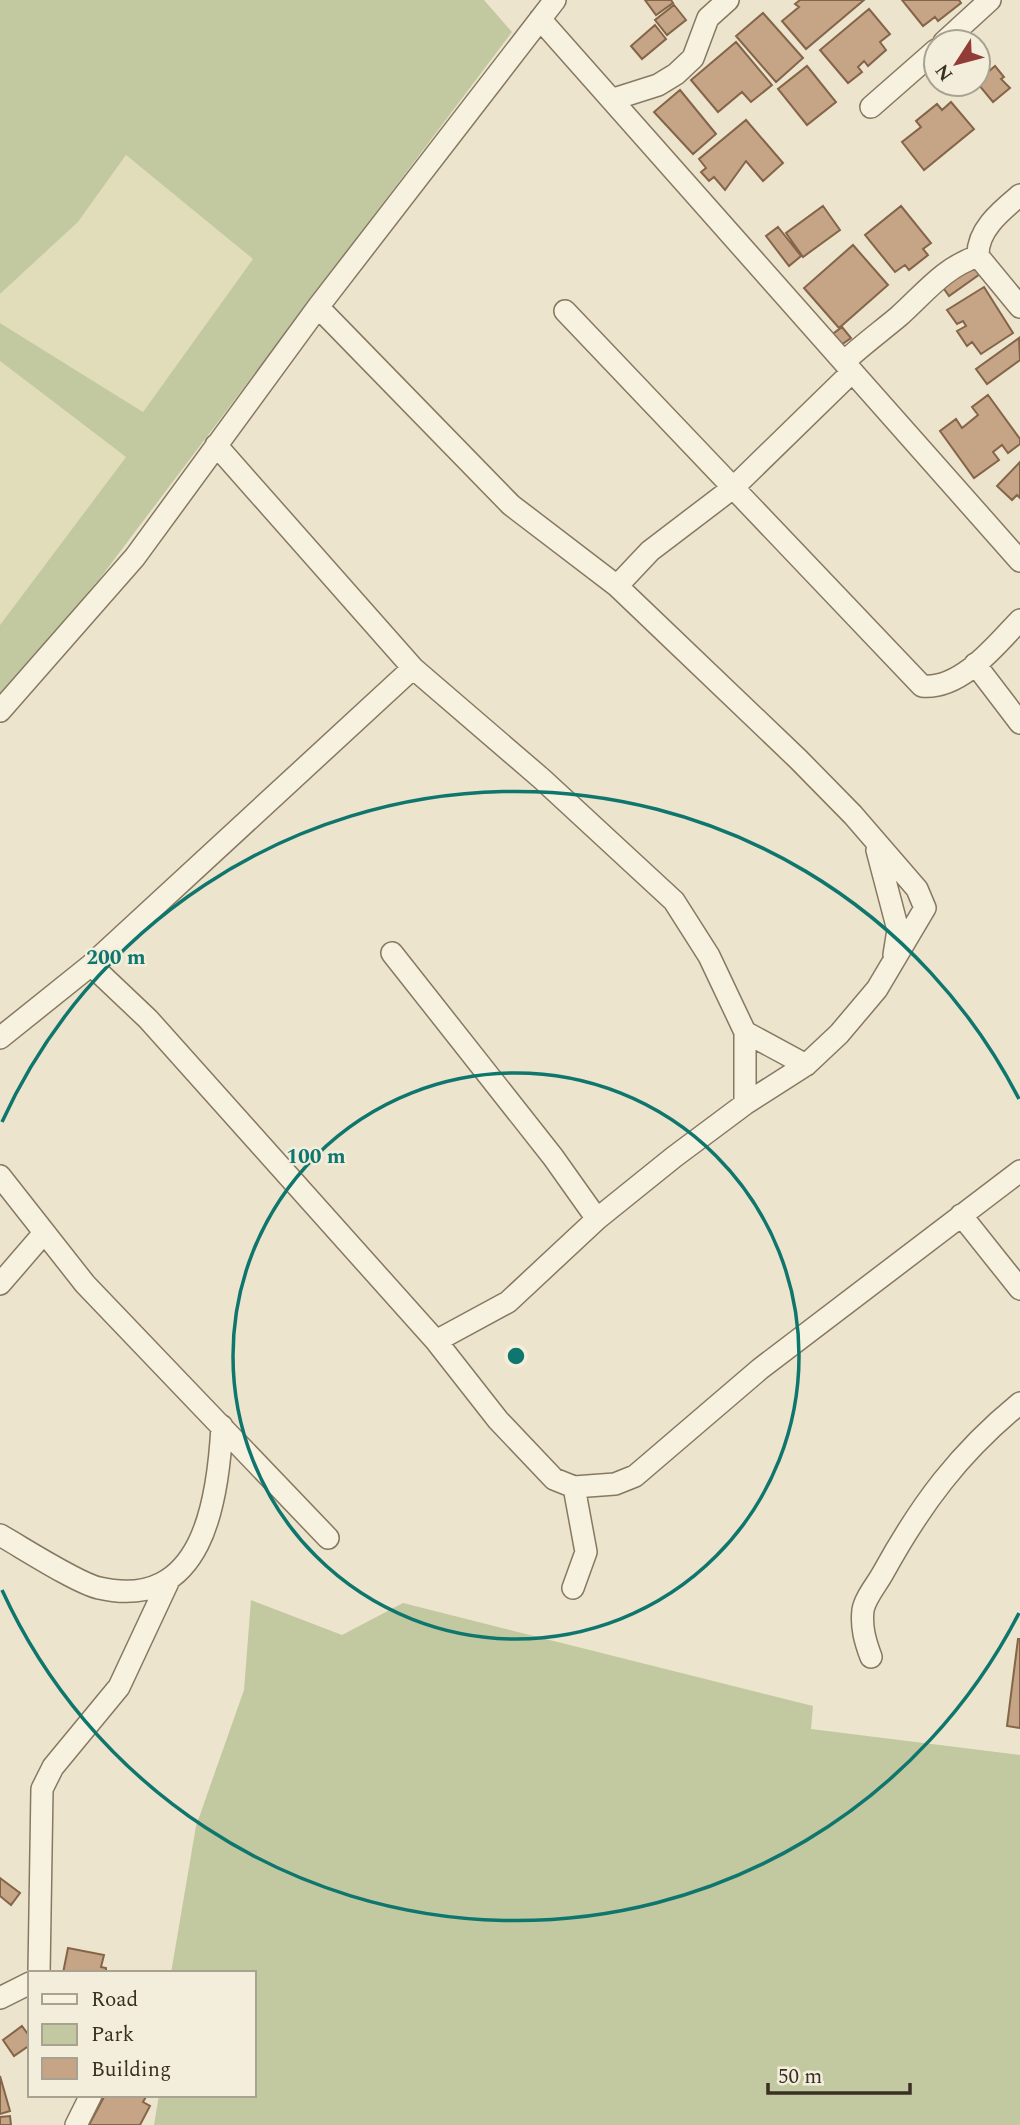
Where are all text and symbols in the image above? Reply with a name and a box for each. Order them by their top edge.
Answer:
north arrow [922,28,992,98]
text: N [928,57,961,87]
text: 200 m [86,942,146,974]
text: 100 m [286,1141,346,1173]
centre of rings [504,1344,528,1368]
legend [28,1971,256,2097]
text: Road [91,1984,138,2016]
text: Park [91,2019,135,2051]
scale bar [768,2052,910,2096]
text: Building [91,2054,171,2086]
text: 50 m [778,2061,822,2093]

